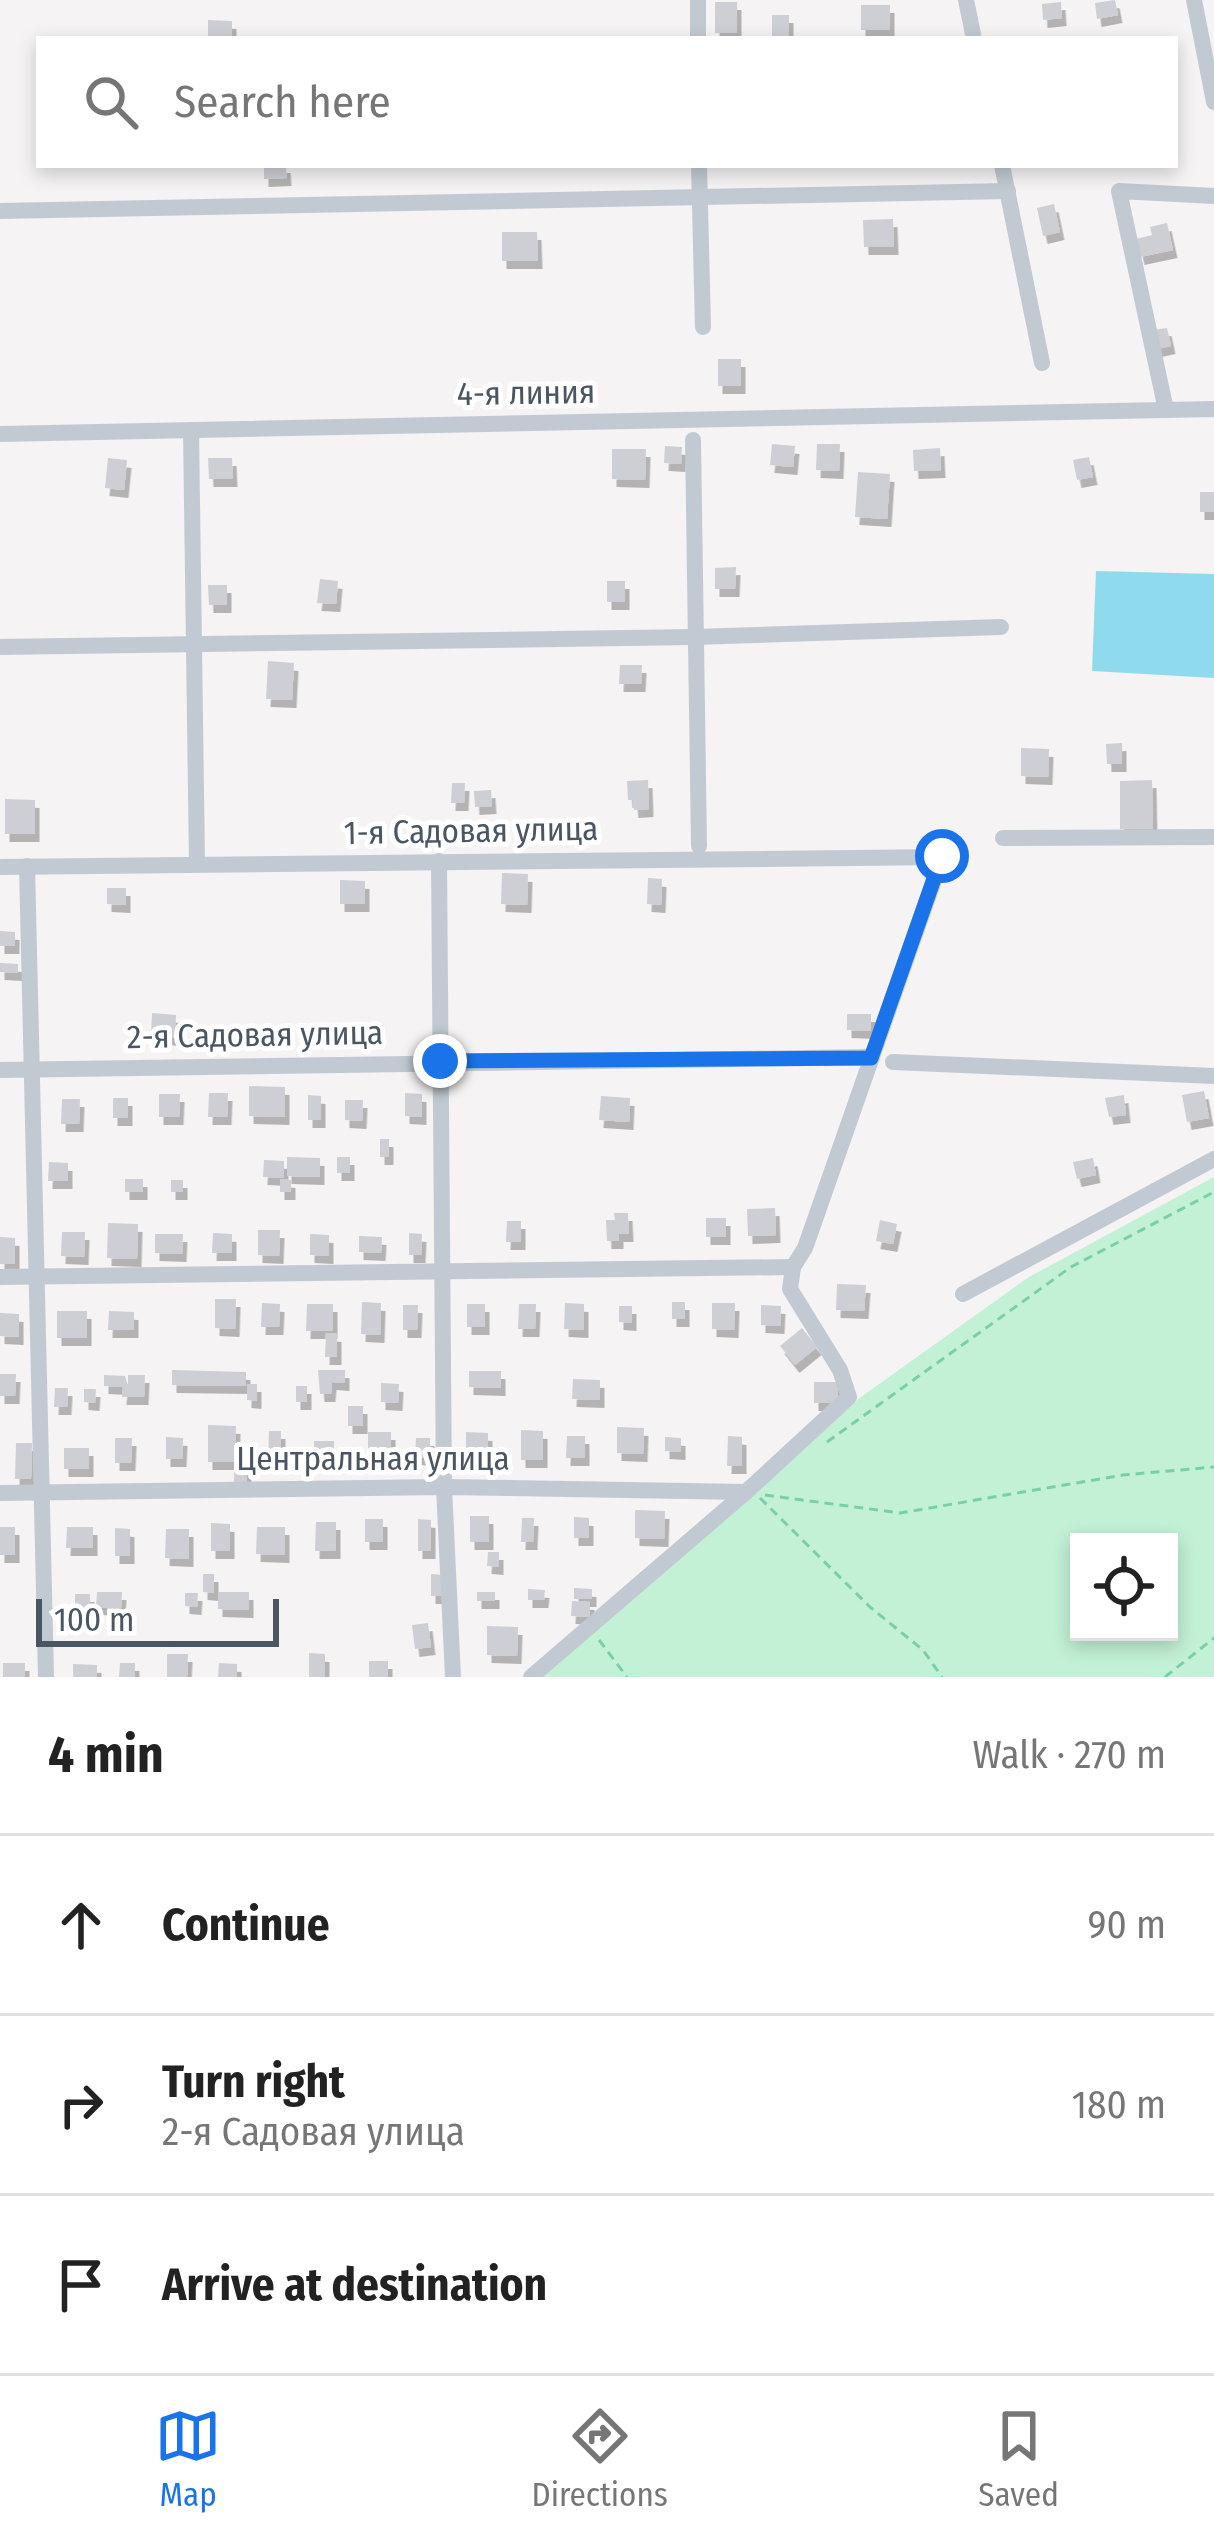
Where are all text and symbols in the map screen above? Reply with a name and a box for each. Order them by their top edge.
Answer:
search box [36,36,1178,168]
icon: search [78,69,144,135]
text: Search here [174,75,391,129]
street label: 4-я линия [457,372,595,414]
street label: 1-я Садовая улица [343,809,599,853]
route start [915,829,969,883]
street label: 2-я Садовая улица [127,1013,383,1057]
route end [413,1034,467,1088]
street label: Центральная улица [236,1439,510,1479]
map controls [1070,1533,1178,1641]
button: locate [1070,1533,1178,1641]
scale bar [36,1593,279,1646]
text: 100 m [54,1600,134,1640]
text: 4 min [48,1724,164,1786]
text: Walk · 270 m [972,1732,1166,1778]
icon: ahead [48,1892,114,1958]
text: Continue [162,1898,330,1952]
text: 90 m [1088,1902,1166,1948]
text: Turn right [162,2055,345,2109]
icon: right [48,2072,114,2138]
text: 180 m [1072,2082,1166,2128]
text: 2-я Садовая улица [162,2109,465,2155]
icon: arrive [48,2252,114,2318]
text: Arrive at destination [162,2258,547,2312]
tab: Map [155,2403,221,2515]
tab: Directions [531,2403,668,2515]
tab: Saved [978,2403,1059,2515]

